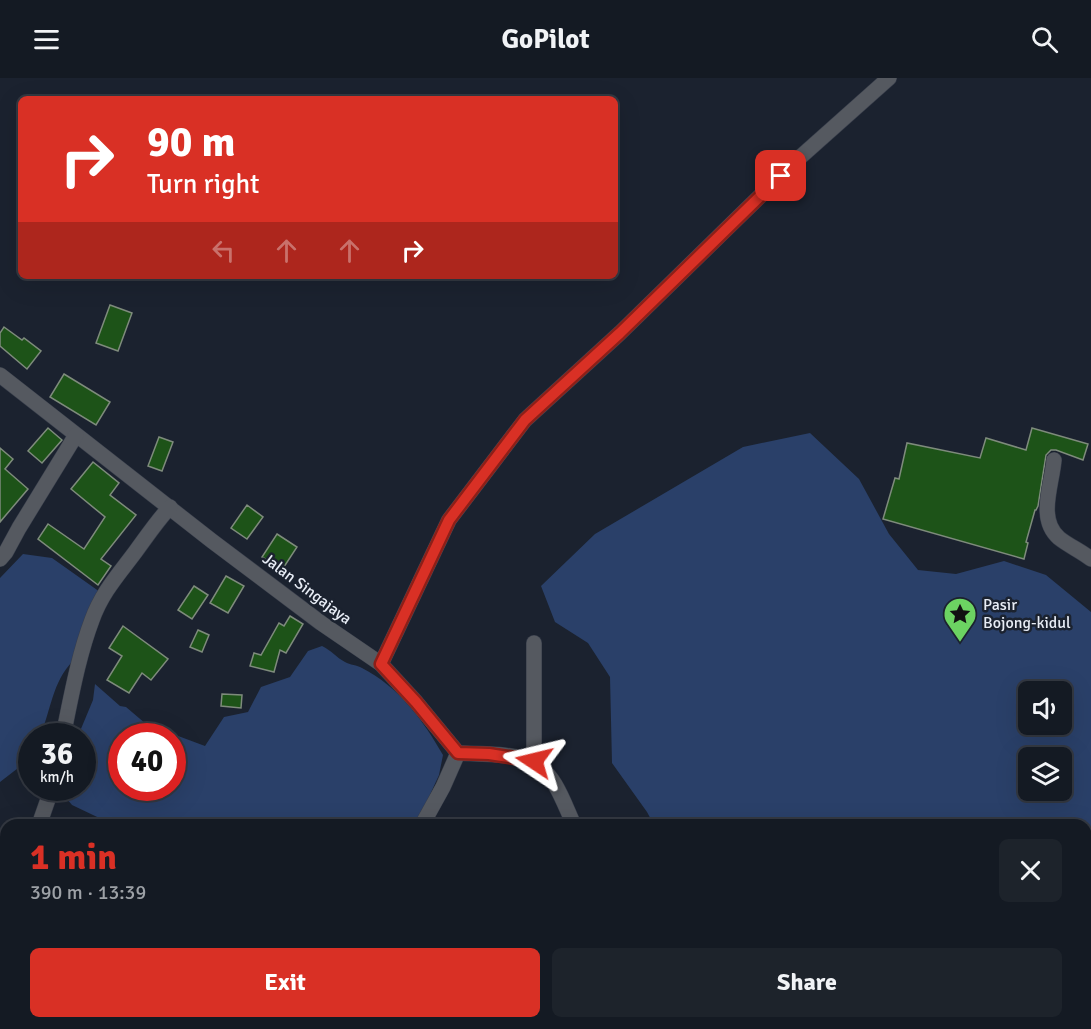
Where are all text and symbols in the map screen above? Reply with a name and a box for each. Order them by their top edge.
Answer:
icon: menu [30,23,63,56]
text: GoPilot [501,23,590,56]
icon: search [1028,23,1061,56]
text: 90 m [147,117,236,168]
icon: right [48,120,126,198]
pin [755,150,806,201]
icon: arrive [764,159,797,192]
text: Turn right [147,168,260,201]
icon: left [207,234,240,267]
icon: ahead [270,234,303,267]
icon: ahead [333,234,366,267]
icon: right [396,234,429,267]
street label: Jalan Singajaya [259,549,355,629]
place label: Pasir Bojong-kidul [983,595,1071,633]
place icon: Pasir Bojong-kidul [942,596,978,643]
map controls [1018,681,1072,801]
button: sound [1018,681,1072,735]
speed limit sign: 40 [108,723,186,801]
position arrow [502,729,566,793]
text: 36 [41,736,73,773]
button: layers [1018,747,1072,801]
text: km/h [40,768,74,786]
text: 1 min [30,835,117,880]
button: close [999,839,1062,902]
text: 390 m · 13:39 [30,880,146,905]
button: Exit [30,948,540,1017]
button: Share [552,948,1062,1017]

